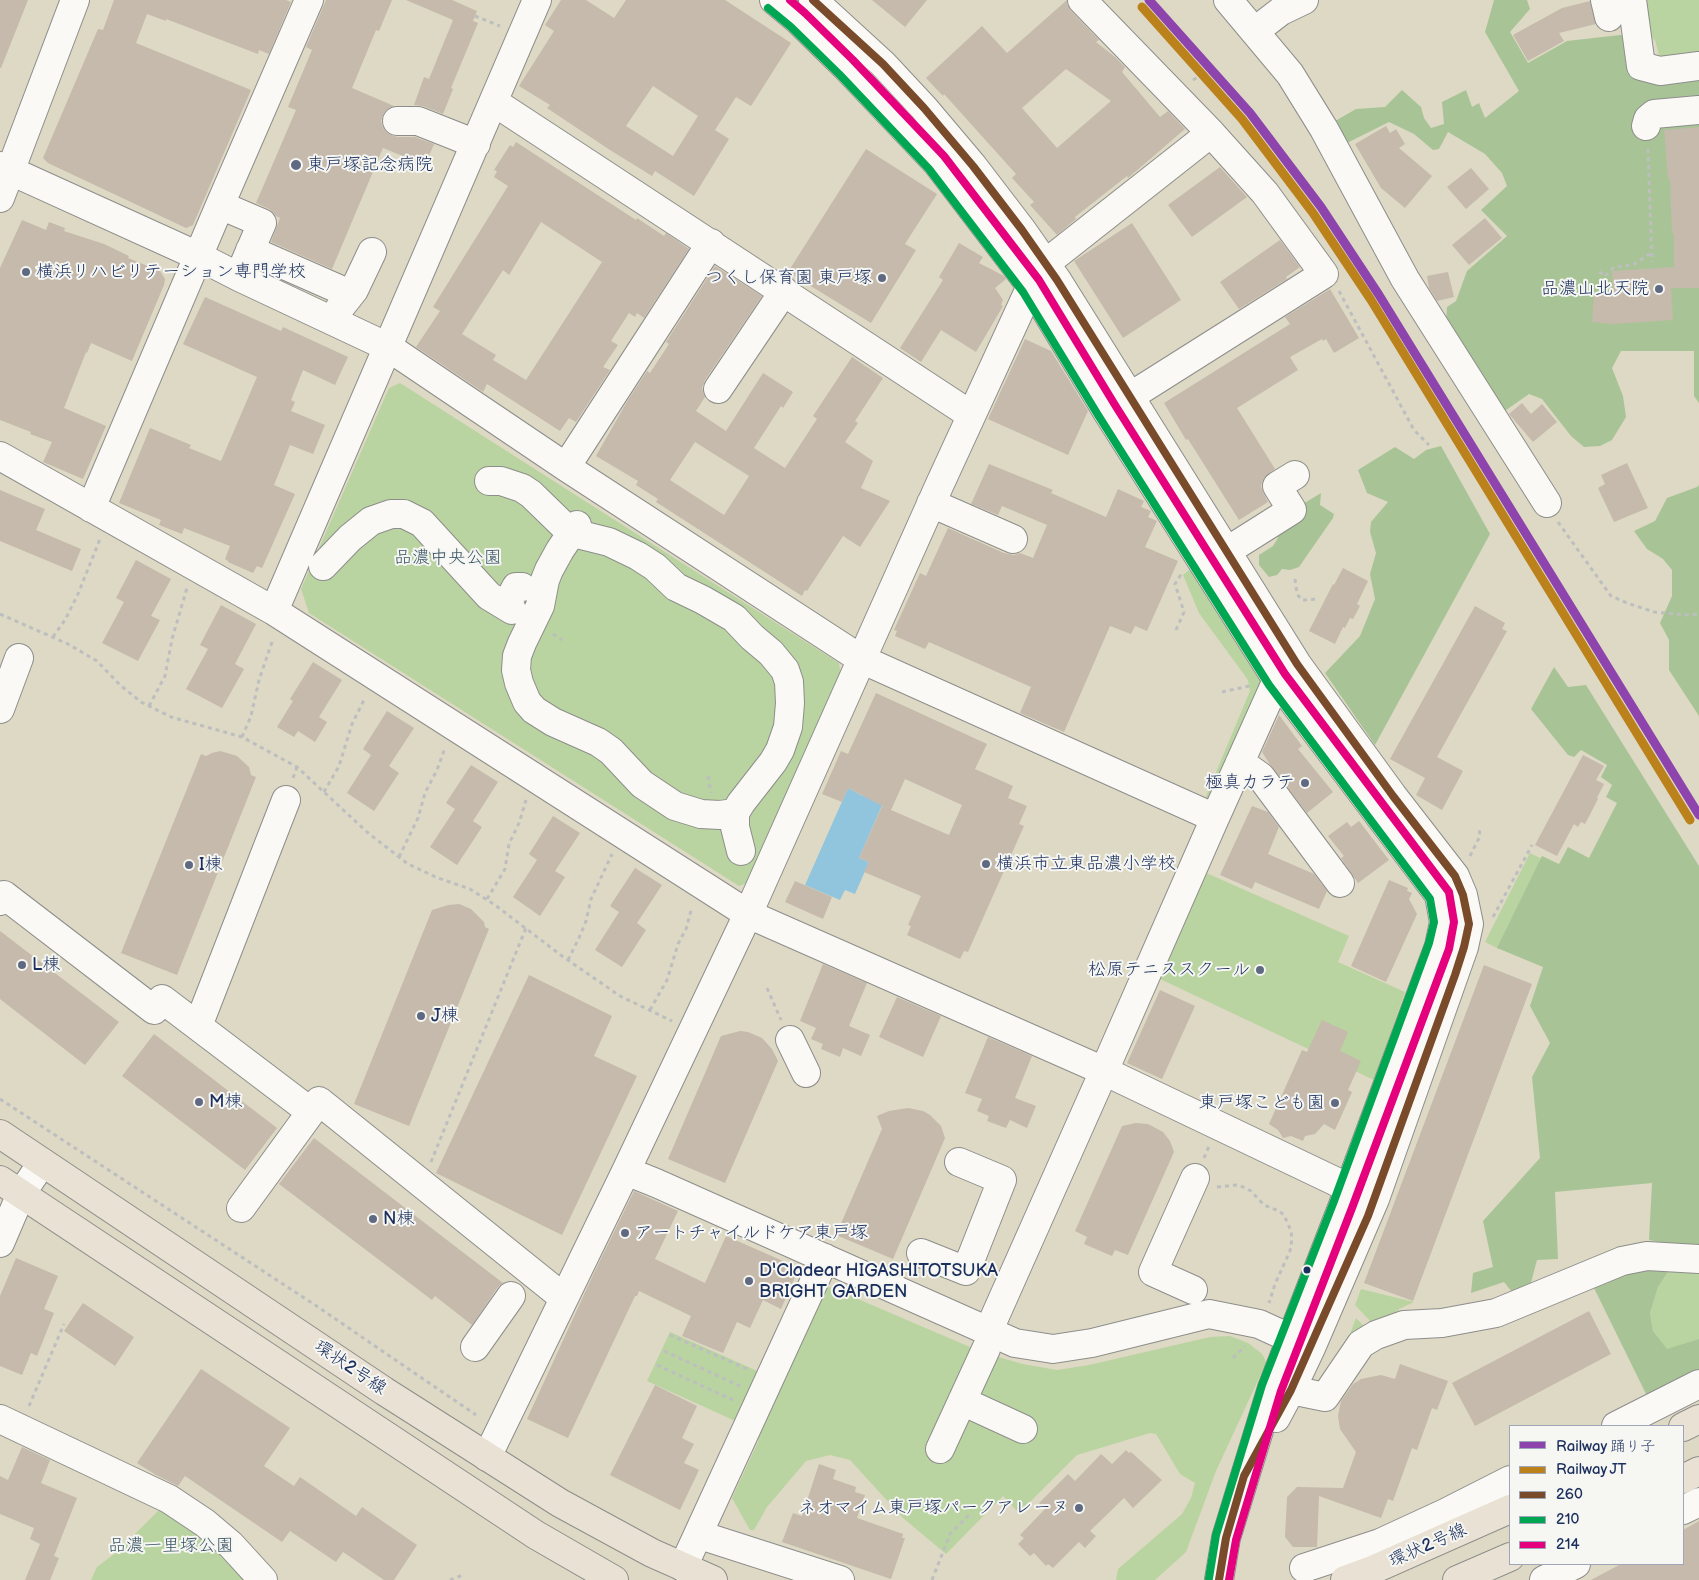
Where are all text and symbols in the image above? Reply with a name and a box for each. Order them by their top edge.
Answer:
place label: 東戸塚記念病院 [307,154,433,176]
marker: 東戸塚記念病院 [289,158,303,172]
place label: 横浜リハビリテーション専門学校 [36,261,306,283]
marker: 横浜リハビリテーション専門学校 [20,266,32,278]
place label: つくし保育園 東戸塚 [705,267,872,289]
marker: つくし保育園 東戸塚 [876,272,888,284]
place label: 品濃山北天院 [1541,278,1649,300]
marker: 品濃山北天院 [1653,283,1665,295]
park label: 品濃中央公園 [394,547,502,569]
place label: 極真カラテ [1205,772,1295,794]
marker: 極真カラテ [1299,777,1311,789]
place label: 横浜市立東品濃小学校 [996,853,1176,875]
place label: I棟 [199,854,223,876]
marker: 横浜市立東品濃小学校 [980,858,992,870]
marker: I棟 [183,859,195,871]
place label: L棟 [32,954,60,976]
marker: L棟 [16,959,28,971]
place label: 松原テニススクール [1088,959,1250,981]
marker: 松原テニススクール [1254,964,1266,976]
place label: J棟 [431,1005,459,1027]
marker: J棟 [415,1010,427,1022]
place label: M棟 [209,1091,243,1113]
place label: 東戸塚こども園 [1199,1092,1325,1114]
marker: M棟 [193,1096,205,1108]
marker: 東戸塚こども園 [1329,1097,1341,1109]
place label: N棟 [383,1208,415,1230]
marker: N棟 [367,1213,379,1225]
place label: アートチャイルドケア東戸塚 [635,1222,868,1244]
marker: アートチャイルドケア東戸塚 [619,1227,631,1239]
place label: D'Cladear HIGASHITOTSUKA BRIGHT GARDEN [759,1260,998,1302]
unlabelled marker [1302,1265,1312,1275]
marker: D'Cladear HIGASHITOTSUKA BRIGHT GARDEN [743,1275,755,1287]
street label: 環状2号線 [310,1336,390,1400]
legend [1509,1425,1684,1565]
text: Railway 踊り子 [1556,1437,1655,1456]
text: Railway JT [1556,1460,1627,1479]
text: 260 [1556,1485,1583,1504]
place label: ネオマイム東戸塚パークアレーヌ [798,1497,1069,1519]
marker: ネオマイム東戸塚パークアレーヌ [1073,1502,1085,1514]
text: 210 [1556,1510,1579,1529]
street label: 環状2号線 [1386,1519,1470,1573]
park label: 品濃一里塚公園 [108,1535,234,1557]
text: 214 [1556,1535,1580,1554]

